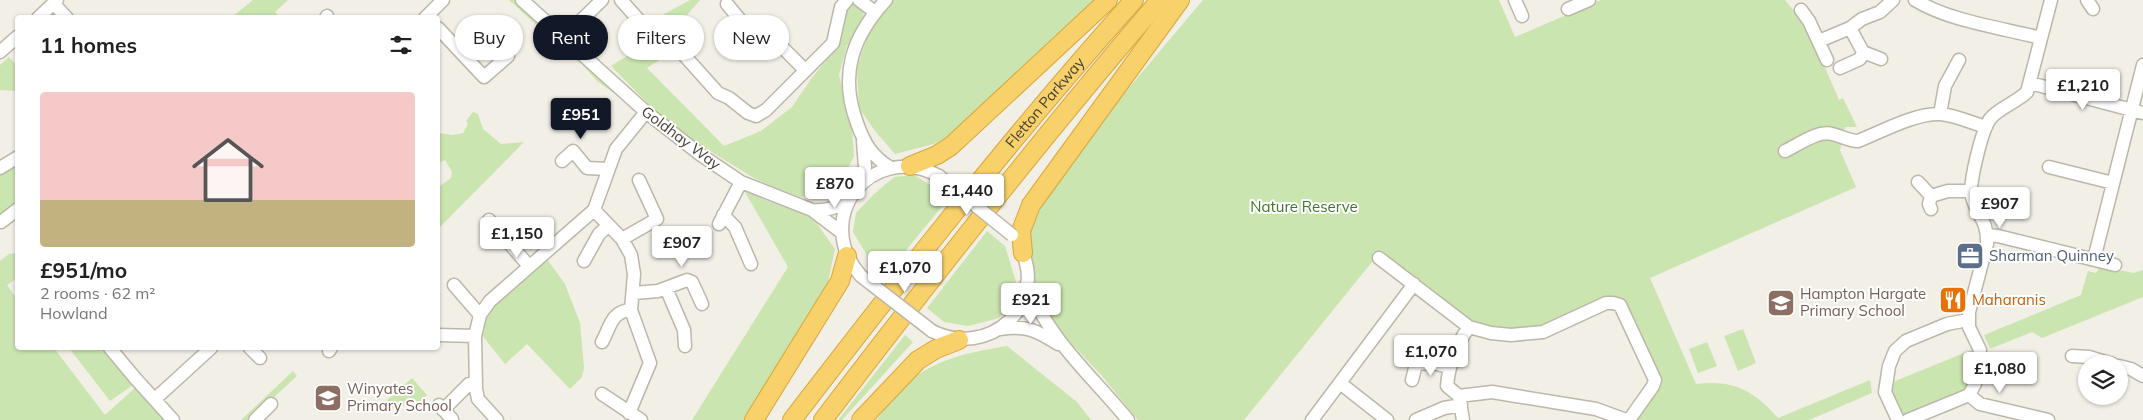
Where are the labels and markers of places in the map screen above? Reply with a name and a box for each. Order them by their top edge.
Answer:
pin: £1,210 [2042,68,2124,111]
pin: £951 [551,98,611,140]
pin: £870 [805,166,865,209]
pin: £1,440 [926,174,1008,216]
pin: £907 [1970,186,2030,229]
pin: £1,150 [476,216,558,259]
pin: £907 [652,226,712,268]
office icon: Sharman Quinney [1955,241,1985,271]
place label: Sharman Quinney [1989,246,2114,265]
pin: £1,070 [864,250,946,293]
pin: £921 [1001,282,1061,325]
place label: Hampton Hargate Primary School [1800,284,1926,320]
restaurant icon: Maharanis [1938,285,1968,315]
school or university icon: Hampton Hargate Primary School [1766,288,1796,318]
place label: Maharanis [1972,290,2046,309]
pin: £1,070 [1390,334,1472,377]
pin: £1,080 [1959,352,2041,394]
place label: Winyates Primary School [347,379,452,415]
school or university icon: Winyates Primary School [313,383,343,413]

